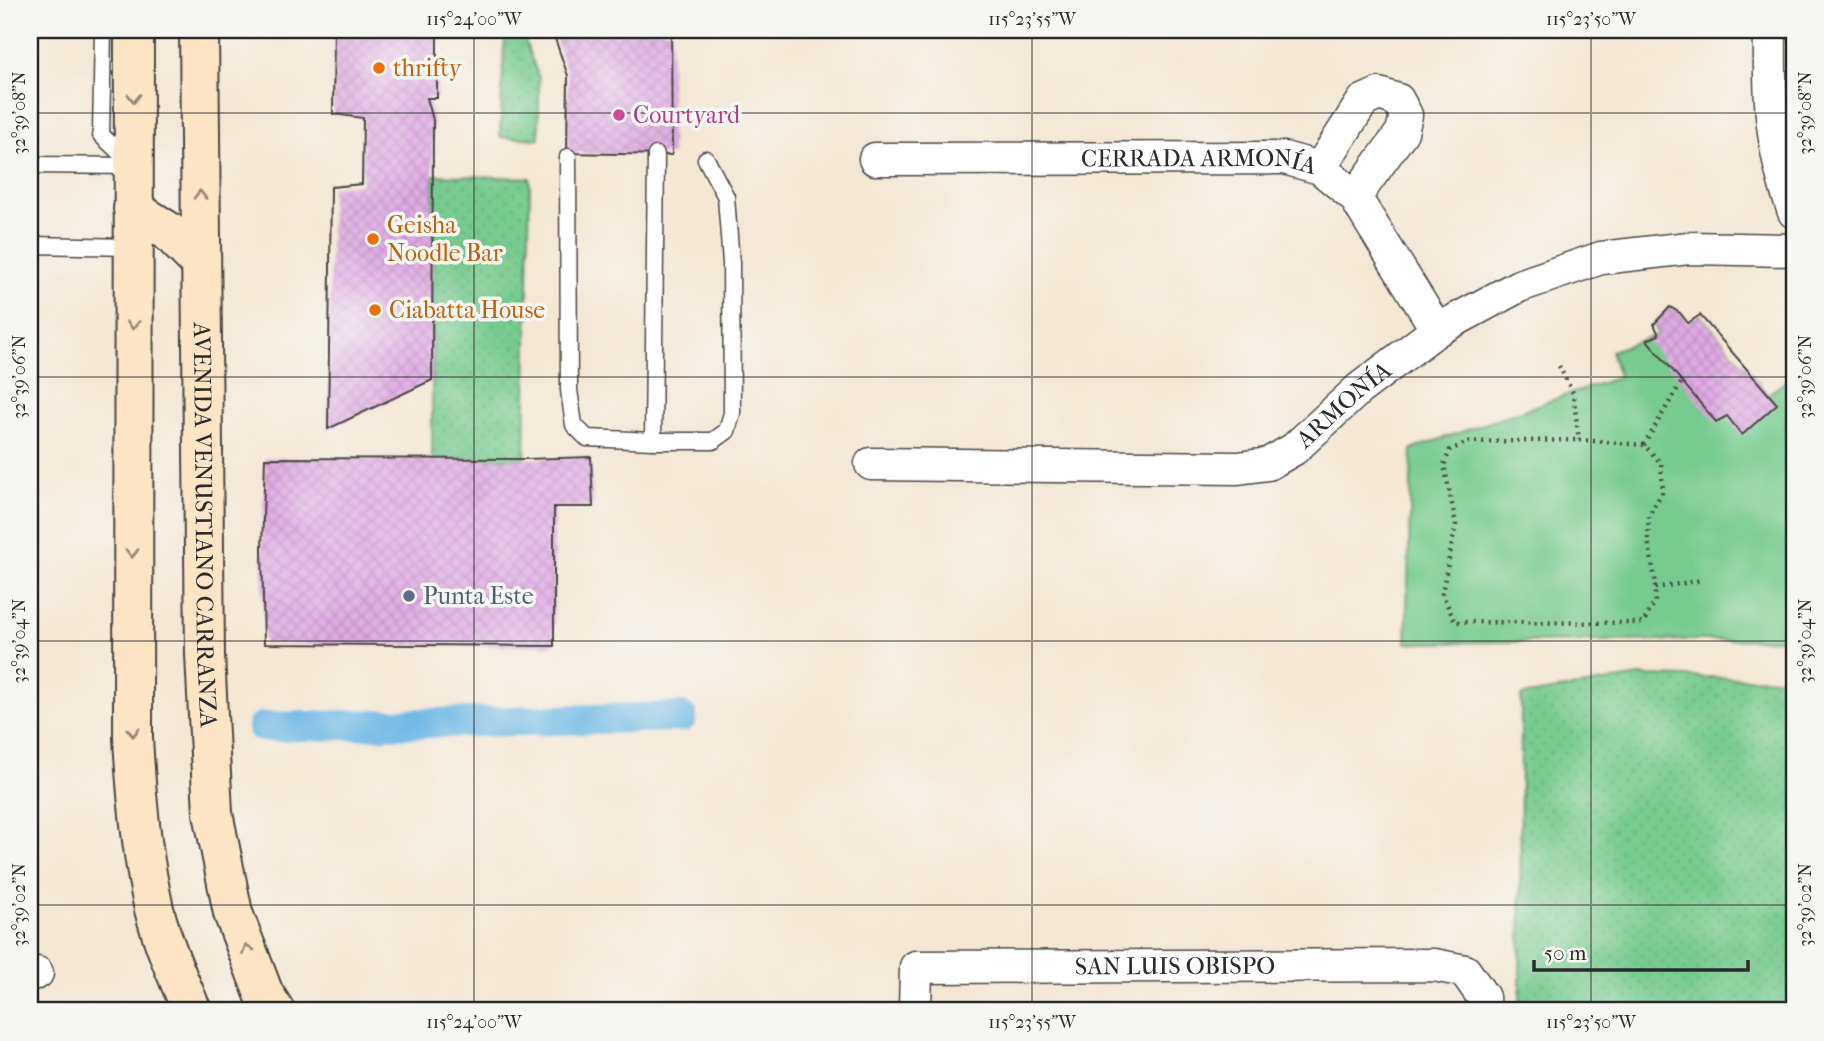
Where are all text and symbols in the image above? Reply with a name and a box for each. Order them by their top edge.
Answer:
text: 115°24'00"W [426,9,523,30]
text: 115°23'55"W [988,9,1077,30]
text: 115°23'50"W [1546,9,1637,30]
place label: thrifty [393,54,463,82]
marker: thrifty [371,60,387,76]
text: 32°39'08"N [9,71,30,155]
text: 32°39'08"N [1795,71,1816,155]
one-way arrow [126,93,142,104]
place label: Courtyard [633,101,741,129]
marker: Courtyard [611,107,627,123]
street label: CERRADA ARMONÍA [1081,144,1320,180]
one-way arrow [193,189,208,200]
place label: Geisha Noodle Bar [387,211,503,267]
marker: Geisha Noodle Bar [365,231,381,247]
place label: Ciabatta House [389,296,545,324]
marker: Ciabatta House [367,302,383,318]
one-way arrow [125,321,141,331]
street label: AVENIDA VENUSTIANO CARRANZA [188,321,223,729]
text: 32°39'06"N [9,335,30,419]
text: 32°39'06"N [1795,335,1816,419]
street label: ARMONÍA [1290,356,1397,454]
one-way arrow [124,548,140,559]
place label: Punta Este [423,582,534,610]
marker: Punta Este [401,588,417,604]
text: 32°39'04"N [9,598,30,683]
text: 32°39'04"N [1795,598,1816,683]
one-way arrow [125,726,140,737]
text: 32°39'02"N [9,863,30,947]
text: 32°39'02"N [1795,863,1816,947]
scale bar [1534,929,1747,973]
text: 50 m [1544,941,1587,965]
one-way arrow [241,944,255,956]
street label: SAN LUIS OBISPO [1075,952,1275,980]
text: 115°24'00"W [426,1012,523,1033]
text: 115°23'55"W [988,1012,1077,1033]
text: 115°23'50"W [1546,1012,1637,1033]

